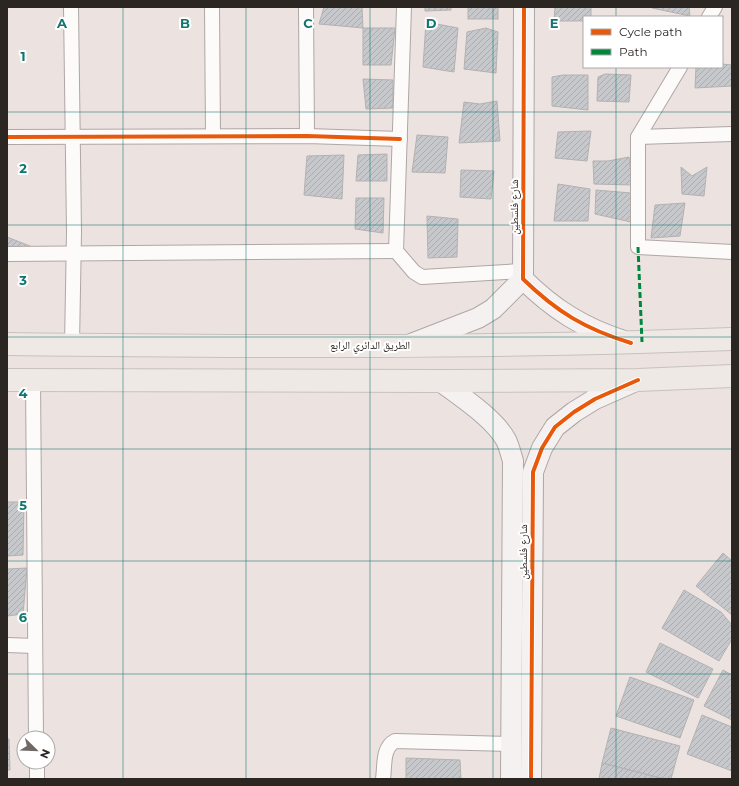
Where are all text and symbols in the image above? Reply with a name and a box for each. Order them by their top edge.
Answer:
text: A [56,15,68,31]
text: B [180,15,190,31]
text: C [303,15,313,31]
text: D [426,15,437,31]
text: E [550,15,559,31]
legend [583,16,723,68]
text: Cycle path [619,24,682,39]
text: Path [619,44,648,59]
text: 1 [20,48,26,64]
text: 2 [19,160,27,176]
street label: شارع فلسطين [507,179,521,235]
text: 3 [18,272,27,288]
street label: الطريق الدائري الرابع [330,338,410,354]
text: 4 [19,385,28,401]
text: 5 [19,497,27,513]
street label: شارع فلسطين [516,524,530,580]
text: 6 [19,609,28,625]
north arrow [16,730,56,770]
text: N [37,747,53,761]

